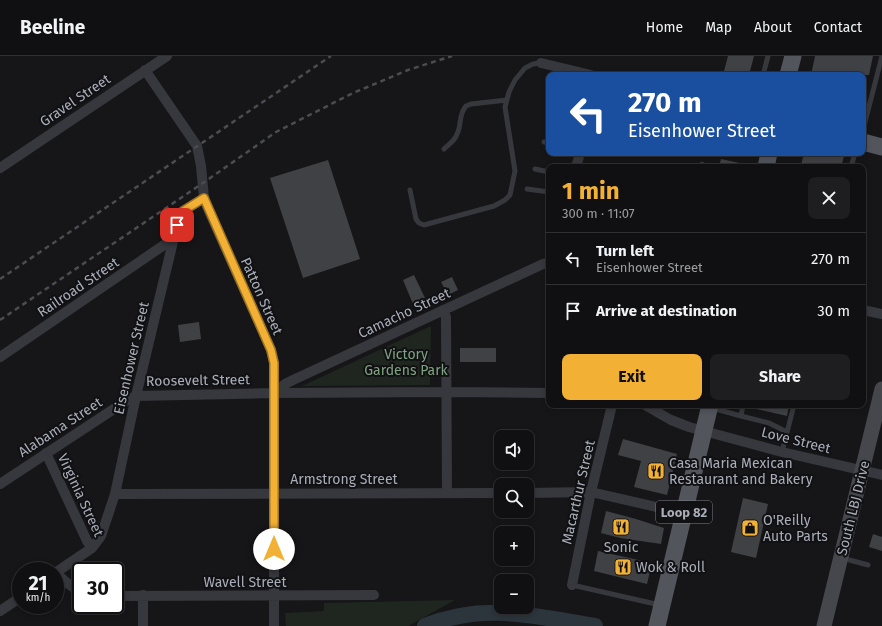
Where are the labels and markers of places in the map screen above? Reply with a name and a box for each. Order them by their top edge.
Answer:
pin [160,208,194,242]
place label: Casa Maria Mexican Restaurant and Bakery [669,455,813,488]
restaurant icon: Casa Maria Mexican Restaurant and Bakery [646,461,666,481]
place label: O'Reilly Auto Parts [763,512,828,545]
restaurant icon: Sonic [611,517,631,537]
shop icon: O'Reilly Auto Parts [740,518,760,538]
place label: Sonic [604,539,639,556]
restaurant icon: Wok & Roll [613,557,633,577]
place label: Wok & Roll [636,559,705,576]

